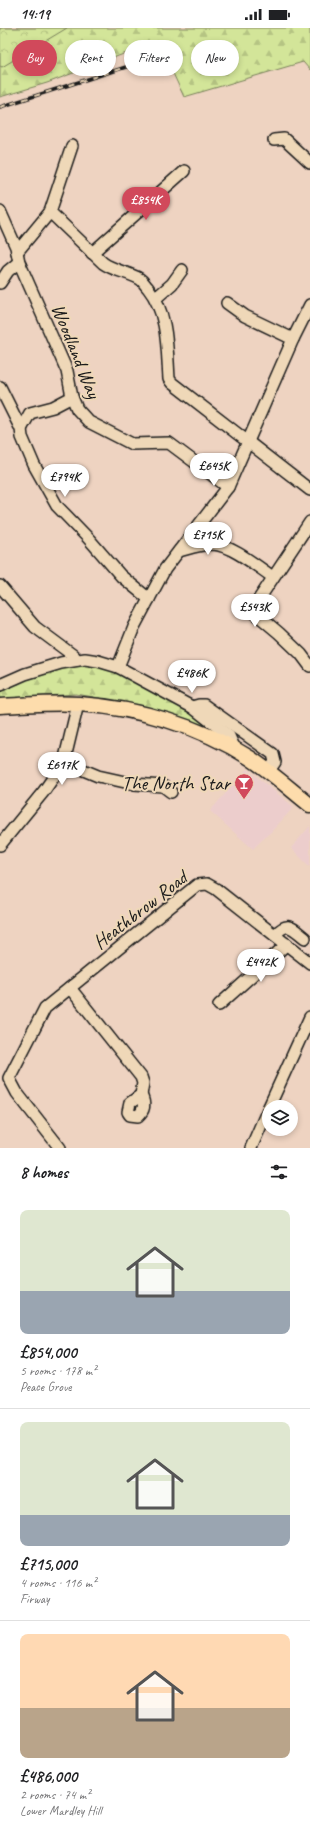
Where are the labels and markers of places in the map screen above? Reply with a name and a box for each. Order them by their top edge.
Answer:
pin: £854K [118,187,174,221]
pin: £645K [186,453,242,487]
pin: £794K [37,464,93,498]
pin: £715K [180,522,236,556]
pin: £543K [227,594,283,628]
pin: £486K [164,660,220,694]
pin: £617K [34,752,90,786]
place label: The North Star [122,771,232,796]
bar icon: The North Star [233,772,255,800]
pin: £442K [233,949,289,983]

